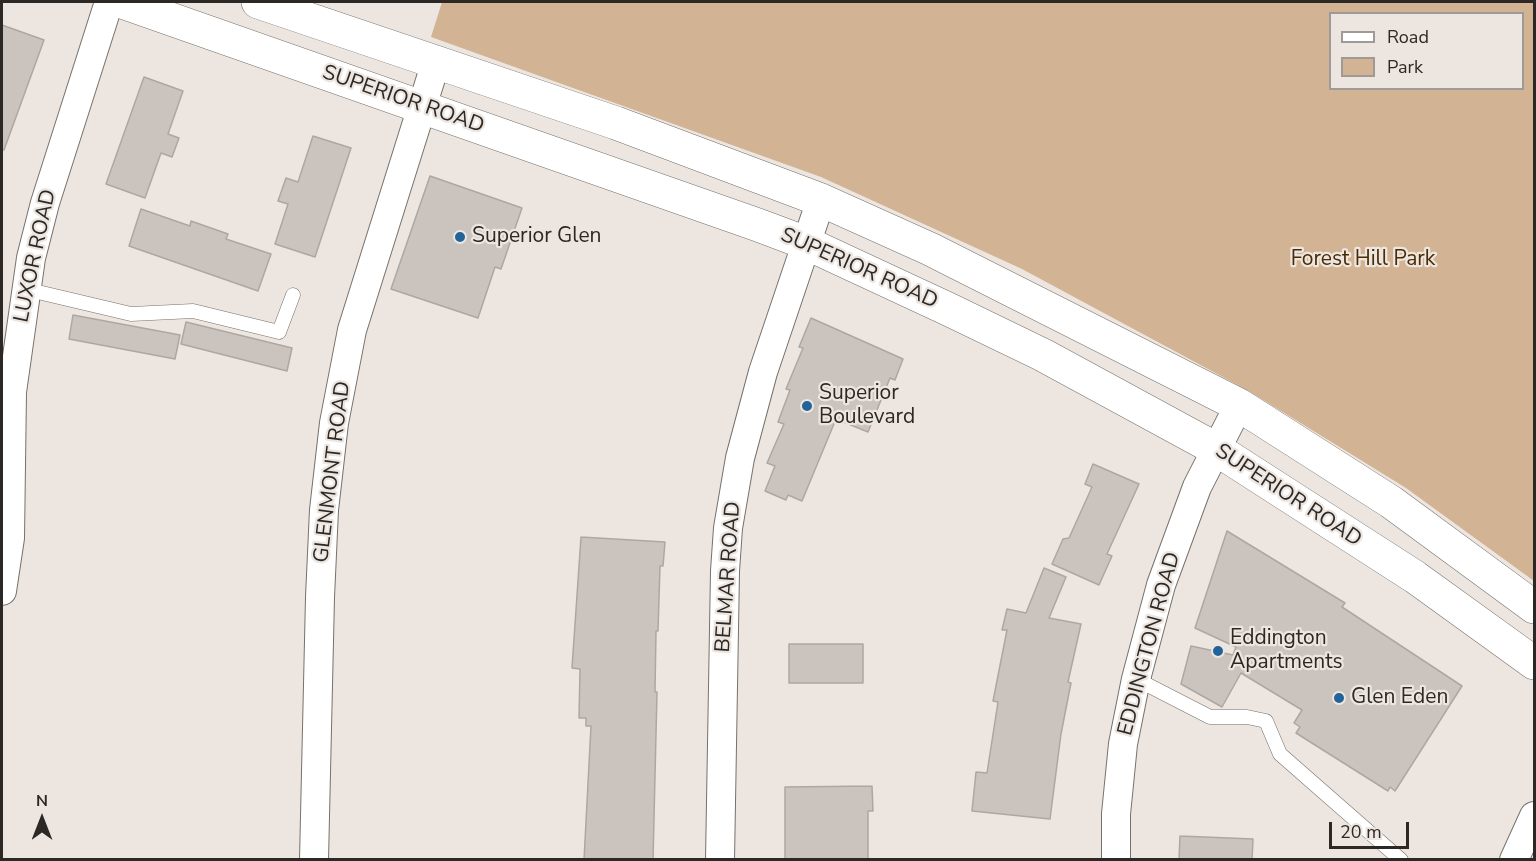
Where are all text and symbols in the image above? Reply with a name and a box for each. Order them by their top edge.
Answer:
legend [1329,12,1524,90]
text: Road [1387,25,1429,49]
text: Park [1387,55,1423,79]
street label: SUPERIOR ROAD [319,61,487,139]
street label: LUXOR ROAD [10,187,62,325]
street label: SUPERIOR ROAD [776,223,942,315]
place label: Superior Glen [472,224,602,250]
marker: Superior Glen [453,230,467,244]
park label: Forest Hill Park [1291,247,1435,273]
street label: GLENMONT ROAD [309,380,357,564]
place label: Superior Boulevard [819,381,915,431]
marker: Superior Boulevard [800,399,814,413]
street label: SUPERIOR ROAD [1210,439,1366,553]
street label: BELMAR ROAD [711,501,747,653]
street label: EDDINGTON ROAD [1113,550,1187,738]
place label: Eddington Apartments [1230,626,1343,676]
marker: Eddington Apartments [1211,644,1225,658]
place label: Glen Eden [1351,685,1448,711]
marker: Glen Eden [1332,691,1346,705]
north arrow [12,789,72,849]
text: N [36,790,48,812]
scale bar [1332,810,1412,848]
text: 20 m [1340,820,1382,844]

